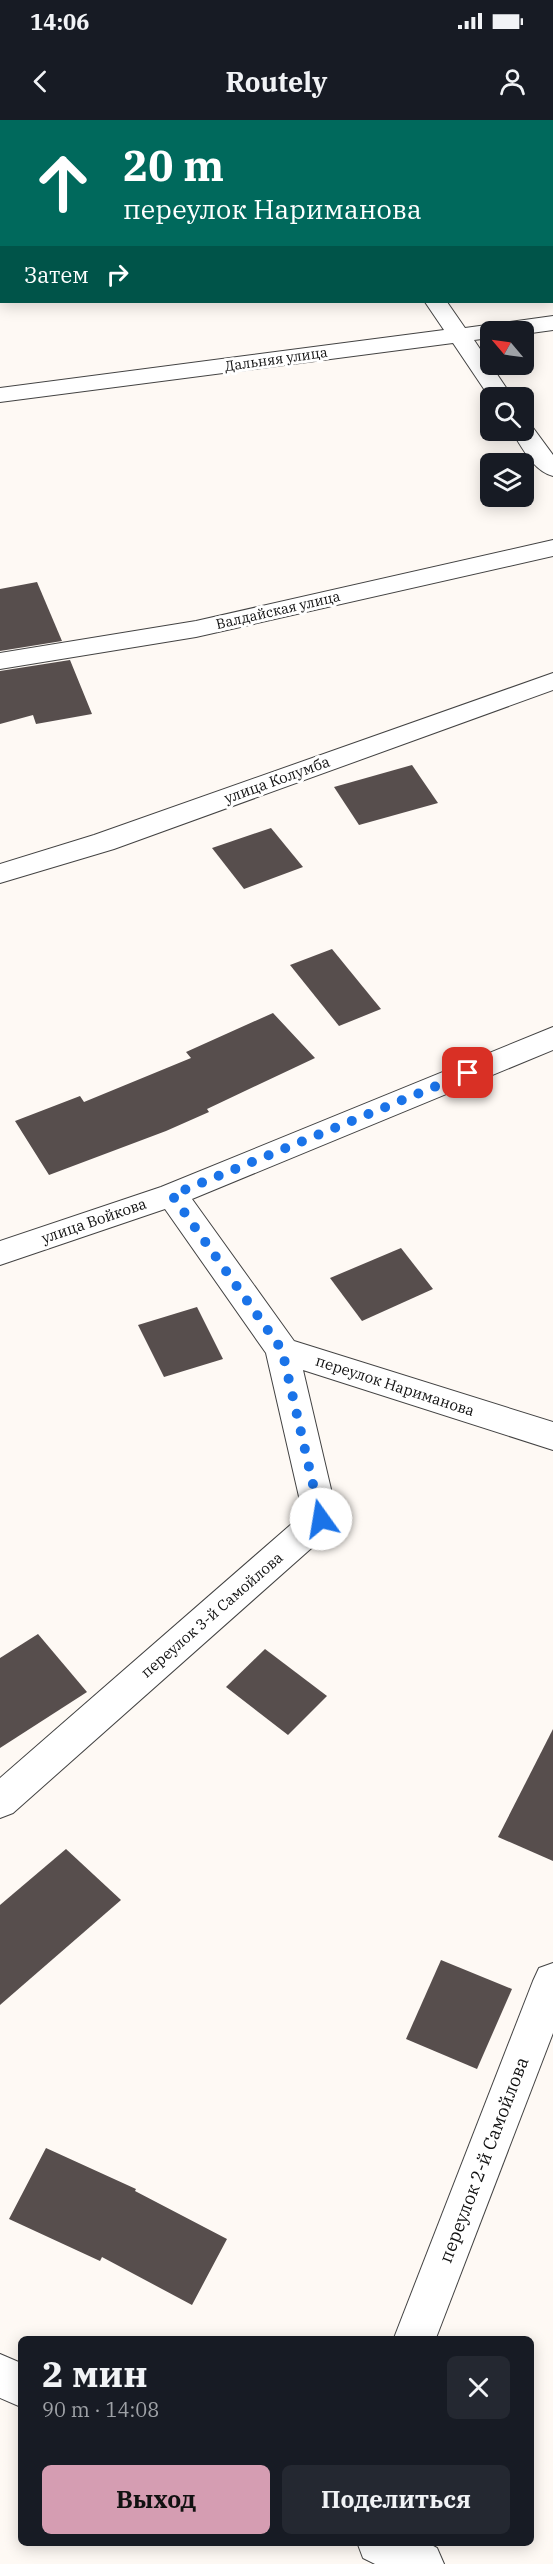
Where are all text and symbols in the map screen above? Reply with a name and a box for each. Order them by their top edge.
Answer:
text: 14:06 [30,7,89,36]
text: Routely [226,64,327,99]
icon: back [24,65,57,98]
icon: person [496,65,529,98]
text: 20 m [123,138,224,193]
icon: ahead [24,144,102,222]
text: переулок Нариманова [123,191,422,226]
icon: right [101,258,134,291]
text: Затем [24,260,89,289]
north arrow [480,321,534,375]
map controls [480,321,534,507]
street label: Дальняя улица [223,343,329,375]
button: search [480,387,534,441]
button: layers [480,453,534,507]
street label: Валдайская улица [214,587,342,633]
street label: улица Колумба [221,752,332,807]
pin [442,1047,493,1098]
icon: arrive [451,1056,484,1089]
street label: улица Войкова [39,1194,149,1247]
street label: переулок Нариманова [313,1351,477,1420]
position arrow [289,1487,353,1551]
street label: переулок 3-й Самойлова [137,1548,287,1682]
street label: переулок 2-й Самойлова [434,2054,533,2266]
text: 2 мин [42,2350,148,2397]
button: close [447,2356,510,2419]
text: 90 m · 14:08 [42,2396,159,2423]
button: Выход [42,2465,270,2534]
button: Поделиться [282,2465,510,2534]

